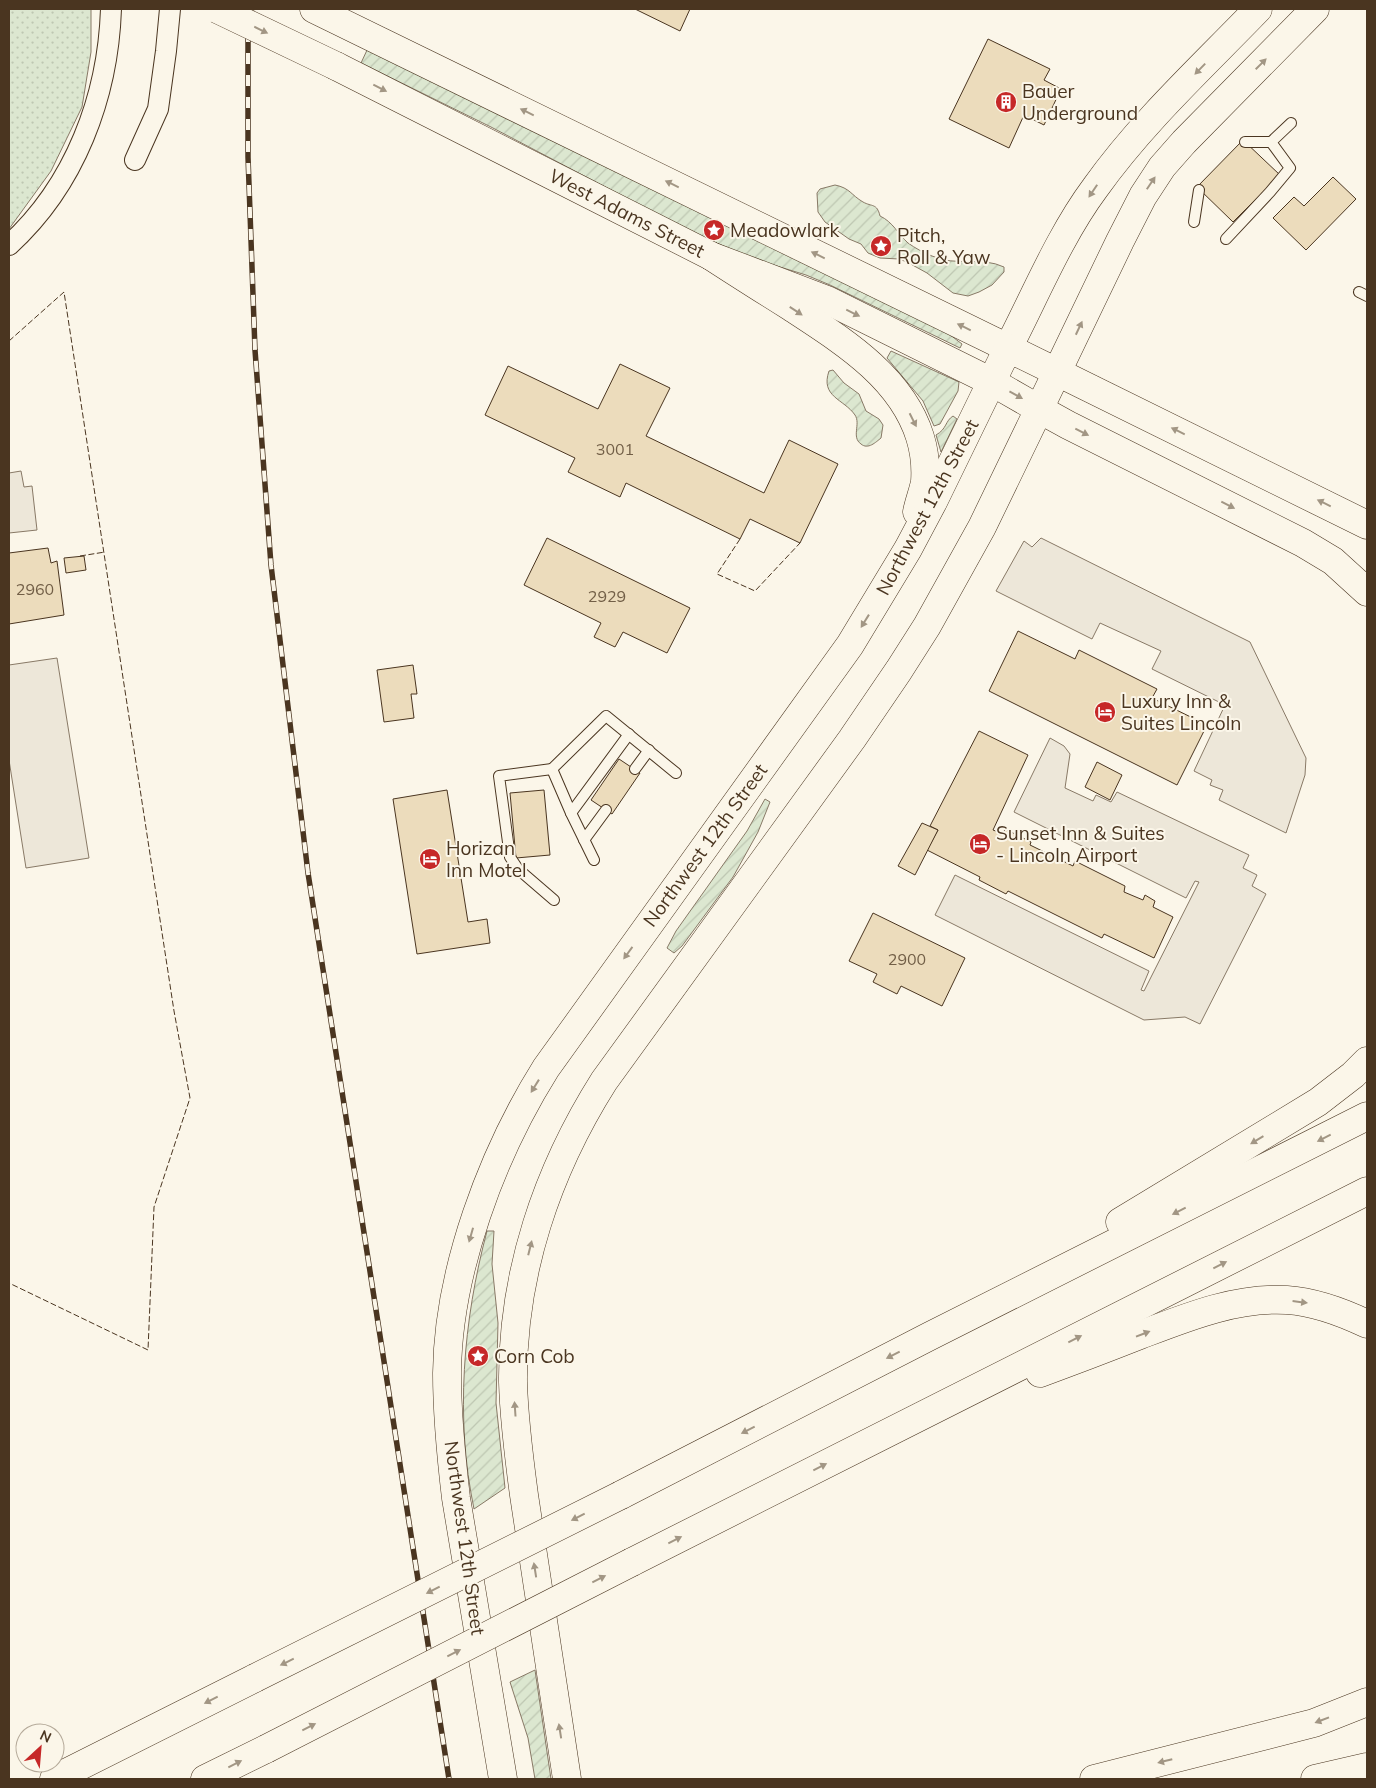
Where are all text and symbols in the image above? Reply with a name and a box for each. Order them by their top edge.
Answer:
one-way arrow [254,26,269,34]
one-way arrow [1255,58,1267,70]
one-way arrow [1194,63,1206,75]
place label: Bauer Underground [1022,79,1138,125]
one-way arrow [373,84,387,92]
building icon: Bauer Underground [994,90,1018,114]
one-way arrow [519,108,534,116]
street label: West Adams Street [545,163,709,263]
one-way arrow [1147,176,1156,190]
one-way arrow [665,179,680,188]
one-way arrow [1088,184,1098,197]
place icon: Meadowlark [702,218,726,242]
place label: Meadowlark [730,218,839,242]
place label: Pitch, Roll & Yaw [897,223,990,269]
place icon: Pitch, Roll & Yaw [869,234,893,258]
one-way arrow [811,251,826,259]
one-way arrow [789,306,802,315]
one-way arrow [846,309,860,317]
one-way arrow [1075,321,1083,335]
one-way arrow [957,322,971,330]
one-way arrow [1009,391,1022,400]
one-way arrow [909,413,917,427]
street label: Northwest 12th Street [870,415,984,599]
one-way arrow [1171,427,1185,435]
one-way arrow [1075,428,1090,436]
house number: 3001 [596,439,634,459]
one-way arrow [1316,499,1331,507]
one-way arrow [1220,501,1235,509]
house number: 2960 [16,579,54,599]
house number: 2929 [588,586,626,606]
one-way arrow [860,615,869,628]
place label: Luxury Inn & Suites Lincoln [1121,689,1241,735]
hotel icon: Luxury Inn & Suites Lincoln [1093,700,1117,724]
street label: Northwest 12th Street [638,758,772,931]
place label: Sunset Inn & Suites - Lincoln Airport [996,821,1165,867]
hotel icon: Sunset Inn & Suites - Lincoln Airport [968,832,992,856]
place label: Horizan Inn Motel [446,836,527,882]
hotel icon: Horizan Inn Motel [418,847,442,871]
one-way arrow [623,946,633,960]
house number: 2900 [888,949,926,969]
one-way arrow [530,1079,539,1092]
one-way arrow [1317,1134,1331,1142]
one-way arrow [1250,1135,1263,1144]
one-way arrow [1171,1207,1186,1215]
one-way arrow [467,1227,475,1242]
one-way arrow [527,1241,535,1256]
one-way arrow [1213,1261,1227,1269]
one-way arrow [1292,1298,1308,1306]
one-way arrow [1135,1330,1150,1337]
one-way arrow [1068,1335,1082,1343]
place icon: Corn Cob [466,1344,490,1368]
place label: Corn Cob [494,1344,575,1368]
one-way arrow [886,1351,900,1359]
one-way arrow [511,1401,519,1417]
one-way arrow [741,1426,756,1434]
street label: Northwest 12th Street [439,1439,491,1637]
one-way arrow [813,1463,828,1471]
one-way arrow [571,1513,585,1521]
one-way arrow [668,1536,683,1544]
one-way arrow [531,1562,539,1578]
one-way arrow [592,1575,606,1583]
one-way arrow [426,1586,440,1594]
one-way arrow [447,1649,461,1657]
one-way arrow [280,1658,294,1666]
one-way arrow [204,1696,218,1704]
one-way arrow [1314,1716,1329,1724]
one-way arrow [302,1722,316,1730]
north arrow [15,1723,65,1773]
one-way arrow [555,1723,563,1739]
text: N [37,1726,54,1747]
one-way arrow [1157,1757,1173,1765]
one-way arrow [228,1760,242,1768]

